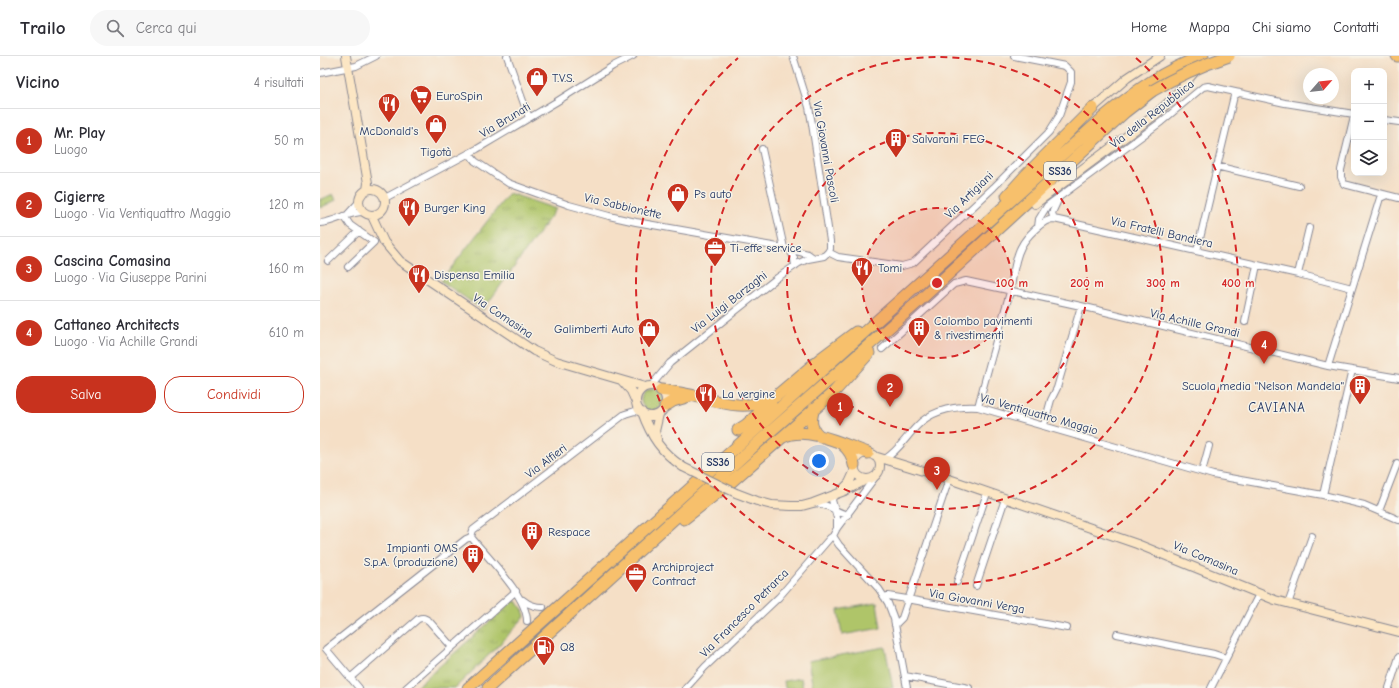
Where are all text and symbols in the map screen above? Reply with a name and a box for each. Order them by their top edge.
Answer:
search box [90,10,370,46]
text: Trailo [20,17,66,39]
icon: search [104,17,126,39]
text: Cerca qui [136,19,197,37]
text: Home [1131,19,1167,36]
text: Mappa [1189,19,1230,36]
text: Chi siamo [1252,19,1311,36]
text: Contatti [1333,19,1379,36]
shop icon: T.V.S. [524,65,550,98]
north arrow [1303,68,1339,104]
map controls [1351,68,1387,176]
button: + [1351,68,1387,104]
place label: T.V.S. [552,71,575,85]
text: Vicino [16,73,59,92]
text: 4 risultati [254,75,304,90]
street label: Via della Repubblica [1107,77,1197,151]
supermarket icon: EuroSpin [408,83,434,116]
place label: EuroSpin [436,89,483,103]
restaurant icon: McDonald's [376,91,402,124]
street label: Via Brunati [477,99,533,141]
street label: Via Giovanni Pascoli [810,100,842,204]
button: − [1351,104,1387,140]
shop icon: Tigotà [423,112,449,145]
text: Mr. Play [54,124,105,142]
place label: McDonald's [360,124,418,138]
building icon: Salvarani FEG [883,126,909,159]
place label: Salvarani FEG [912,132,986,146]
text: 1 [26,133,32,148]
text: 50 m [274,133,304,148]
button: layers [1351,140,1387,176]
text: Luogo [54,142,88,157]
place label: Tigotà [421,145,451,159]
road number: SS36 [1044,162,1076,180]
street label: Via Artigiani [942,168,996,222]
shop icon: Ps auto [665,181,691,214]
place label: Ps auto [694,187,731,201]
text: Cigierre [54,188,105,206]
street label: Via Sabbionette [583,190,663,222]
restaurant icon: Burger King [396,195,422,228]
text: 2 [26,197,32,212]
text: 120 m [269,197,304,212]
place label: Burger King [424,201,486,215]
text: Luogo · Via Ventiquattro Maggio [54,206,231,221]
street label: Via Fratelli Bandiera [1110,213,1214,251]
office icon: Ti-effe service [702,235,728,268]
place label: Ti-effe service [730,241,802,255]
text: Cascina Comasina [54,252,171,270]
restaurant icon: Tomi [849,255,875,288]
text: 3 [26,261,32,276]
text: 160 m [269,261,304,276]
place label: Tomi [878,261,902,275]
restaurant icon: Dispensa Emilia [406,262,432,295]
place label: Dispensa Emilia [434,268,515,282]
street label: Via Luigi Barzaghi [688,268,770,336]
text: Luogo · Via Giuseppe Parini [54,270,207,285]
centre of rings [930,276,944,290]
text: 100 m [996,276,1028,290]
text: 200 m [1070,276,1104,290]
text: 300 m [1146,276,1180,290]
text: 400 m [1221,276,1255,290]
street label: Via Comasina [470,291,536,341]
street label: Via Achille Grandi [1149,306,1241,340]
place label: Colombo pavimenti & rivestimenti [934,314,1032,342]
building icon: Colombo pavimenti & rivestimenti [906,315,932,348]
text: Cattaneo Architects [54,316,179,334]
shop icon: Galimberti Auto [636,316,662,349]
place label: Galimberti Auto [554,322,634,336]
text: 4 [26,325,32,340]
text: 610 m [269,325,304,340]
pin: 4 [1251,331,1277,364]
text: Luogo · Via Achille Grandi [54,334,198,349]
building icon: Scuola media "Nelson Mandela" [1347,373,1373,406]
pin: 2 [877,374,903,407]
button: Salva [16,376,156,413]
button: Condividi [164,376,304,413]
place label: Scuola media "Nelson Mandela" [1182,379,1344,393]
restaurant icon: La vergine [693,381,719,414]
place label: La vergine [722,387,775,401]
street label: Via Ventiquattro Maggio [978,390,1100,438]
pin: 1 [827,393,853,426]
district label: CAVIANA [1248,400,1306,415]
street label: Via Alfieri [522,441,570,481]
your location [809,451,829,471]
road number: SS36 [702,453,734,471]
pin: 3 [924,457,950,490]
building icon: Respace [519,519,545,552]
place label: Respace [548,525,590,539]
street label: Via Comasina [1171,538,1241,578]
place label: Impianti OMS S.p.A. (produzione) [364,541,458,569]
building icon: Impianti OMS S.p.A. (produzione) [460,542,486,575]
place label: Archiproject Contract [652,560,714,588]
office icon: Archiproject Contract [623,561,649,594]
street label: Via Francesco Petrarca [697,566,791,660]
street label: Via Giovanni Verga [928,586,1026,616]
fuel station icon: Q8 [531,634,557,667]
place label: Q8 [560,640,575,654]

